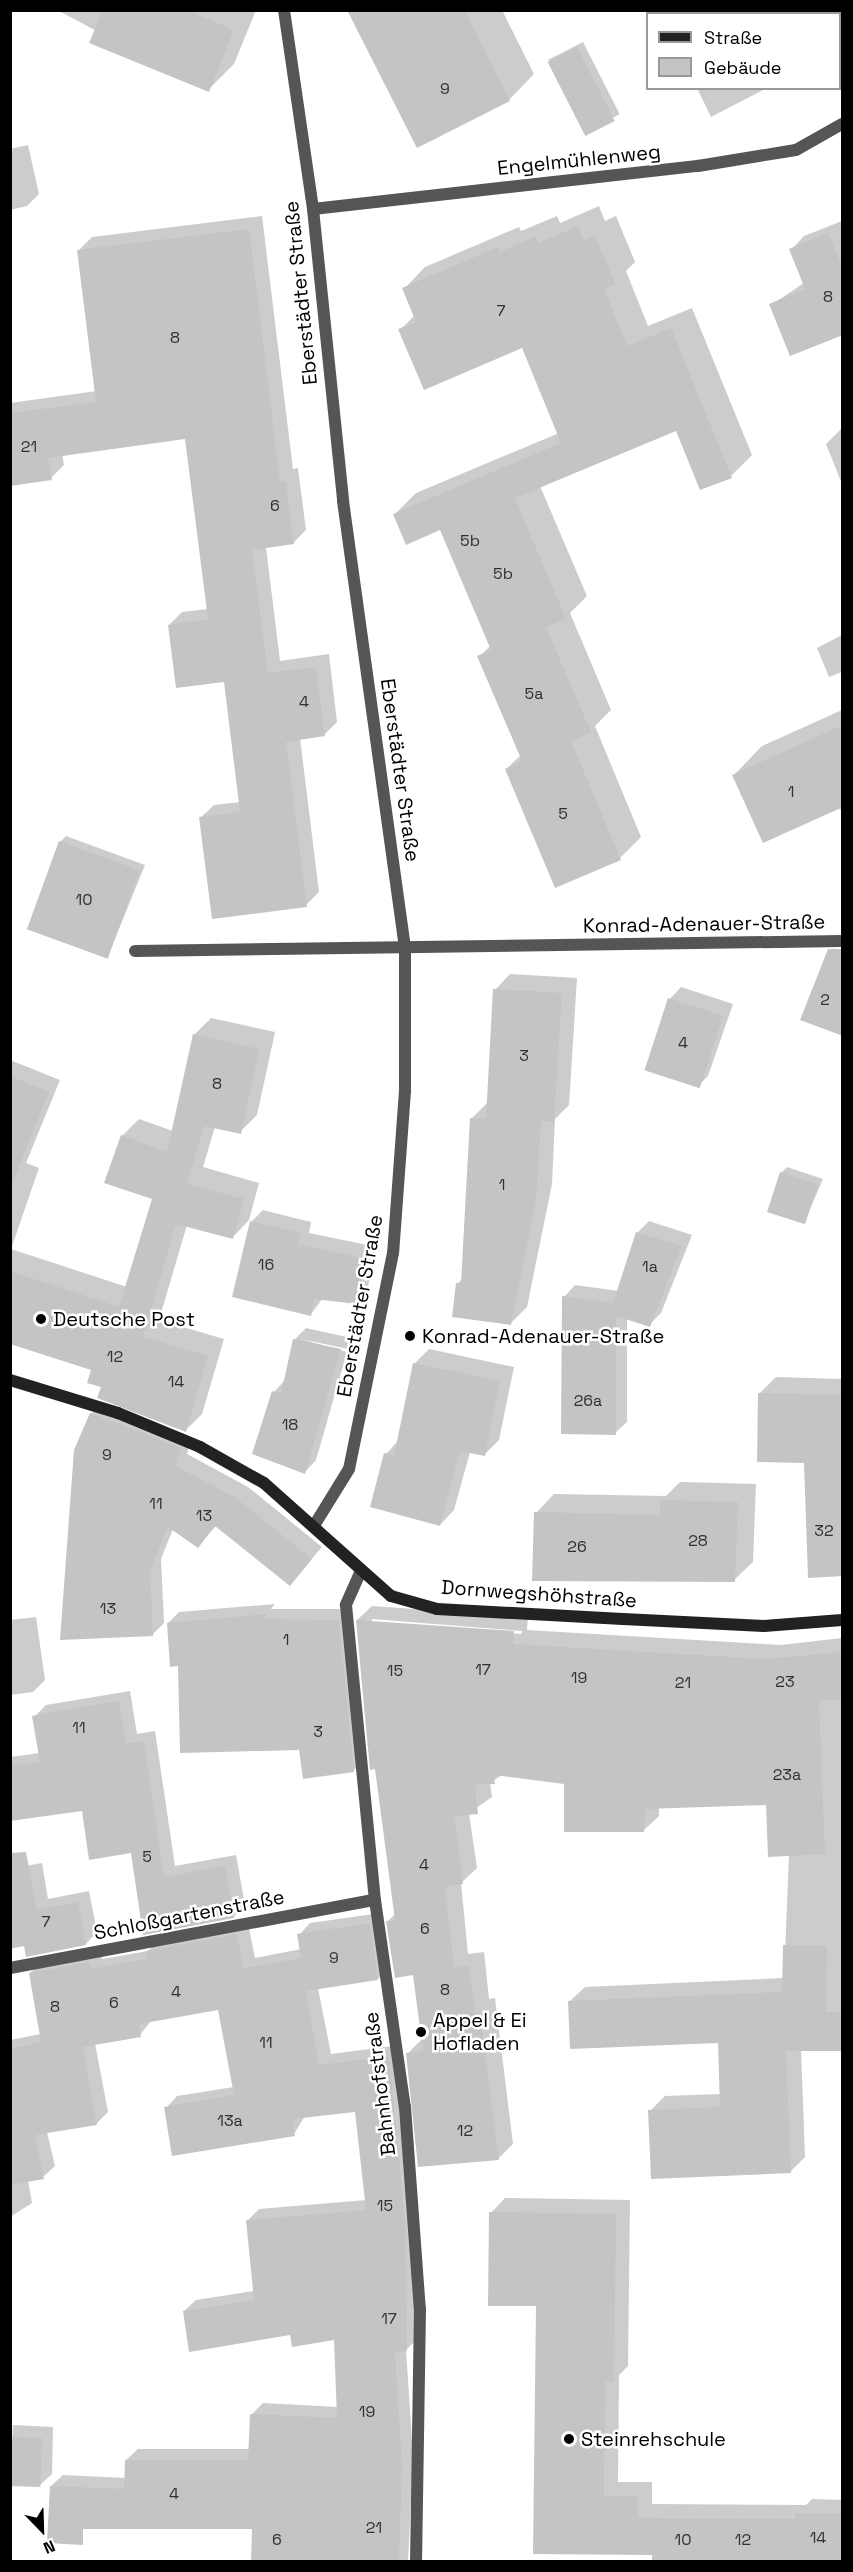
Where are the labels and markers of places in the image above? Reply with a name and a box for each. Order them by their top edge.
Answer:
place label: Deutsche Post [53,1307,195,1331]
marker: Deutsche Post [34,1312,48,1326]
place label: Konrad-Adenauer-Straße [422,1324,664,1348]
marker: Konrad-Adenauer-Straße [403,1329,417,1343]
place label: Appel & Ei Hofladen [433,2008,527,2055]
marker: Appel & Ei Hofladen [414,2025,428,2039]
place label: Steinrehschule [581,2427,726,2451]
marker: Steinrehschule [562,2432,576,2446]

